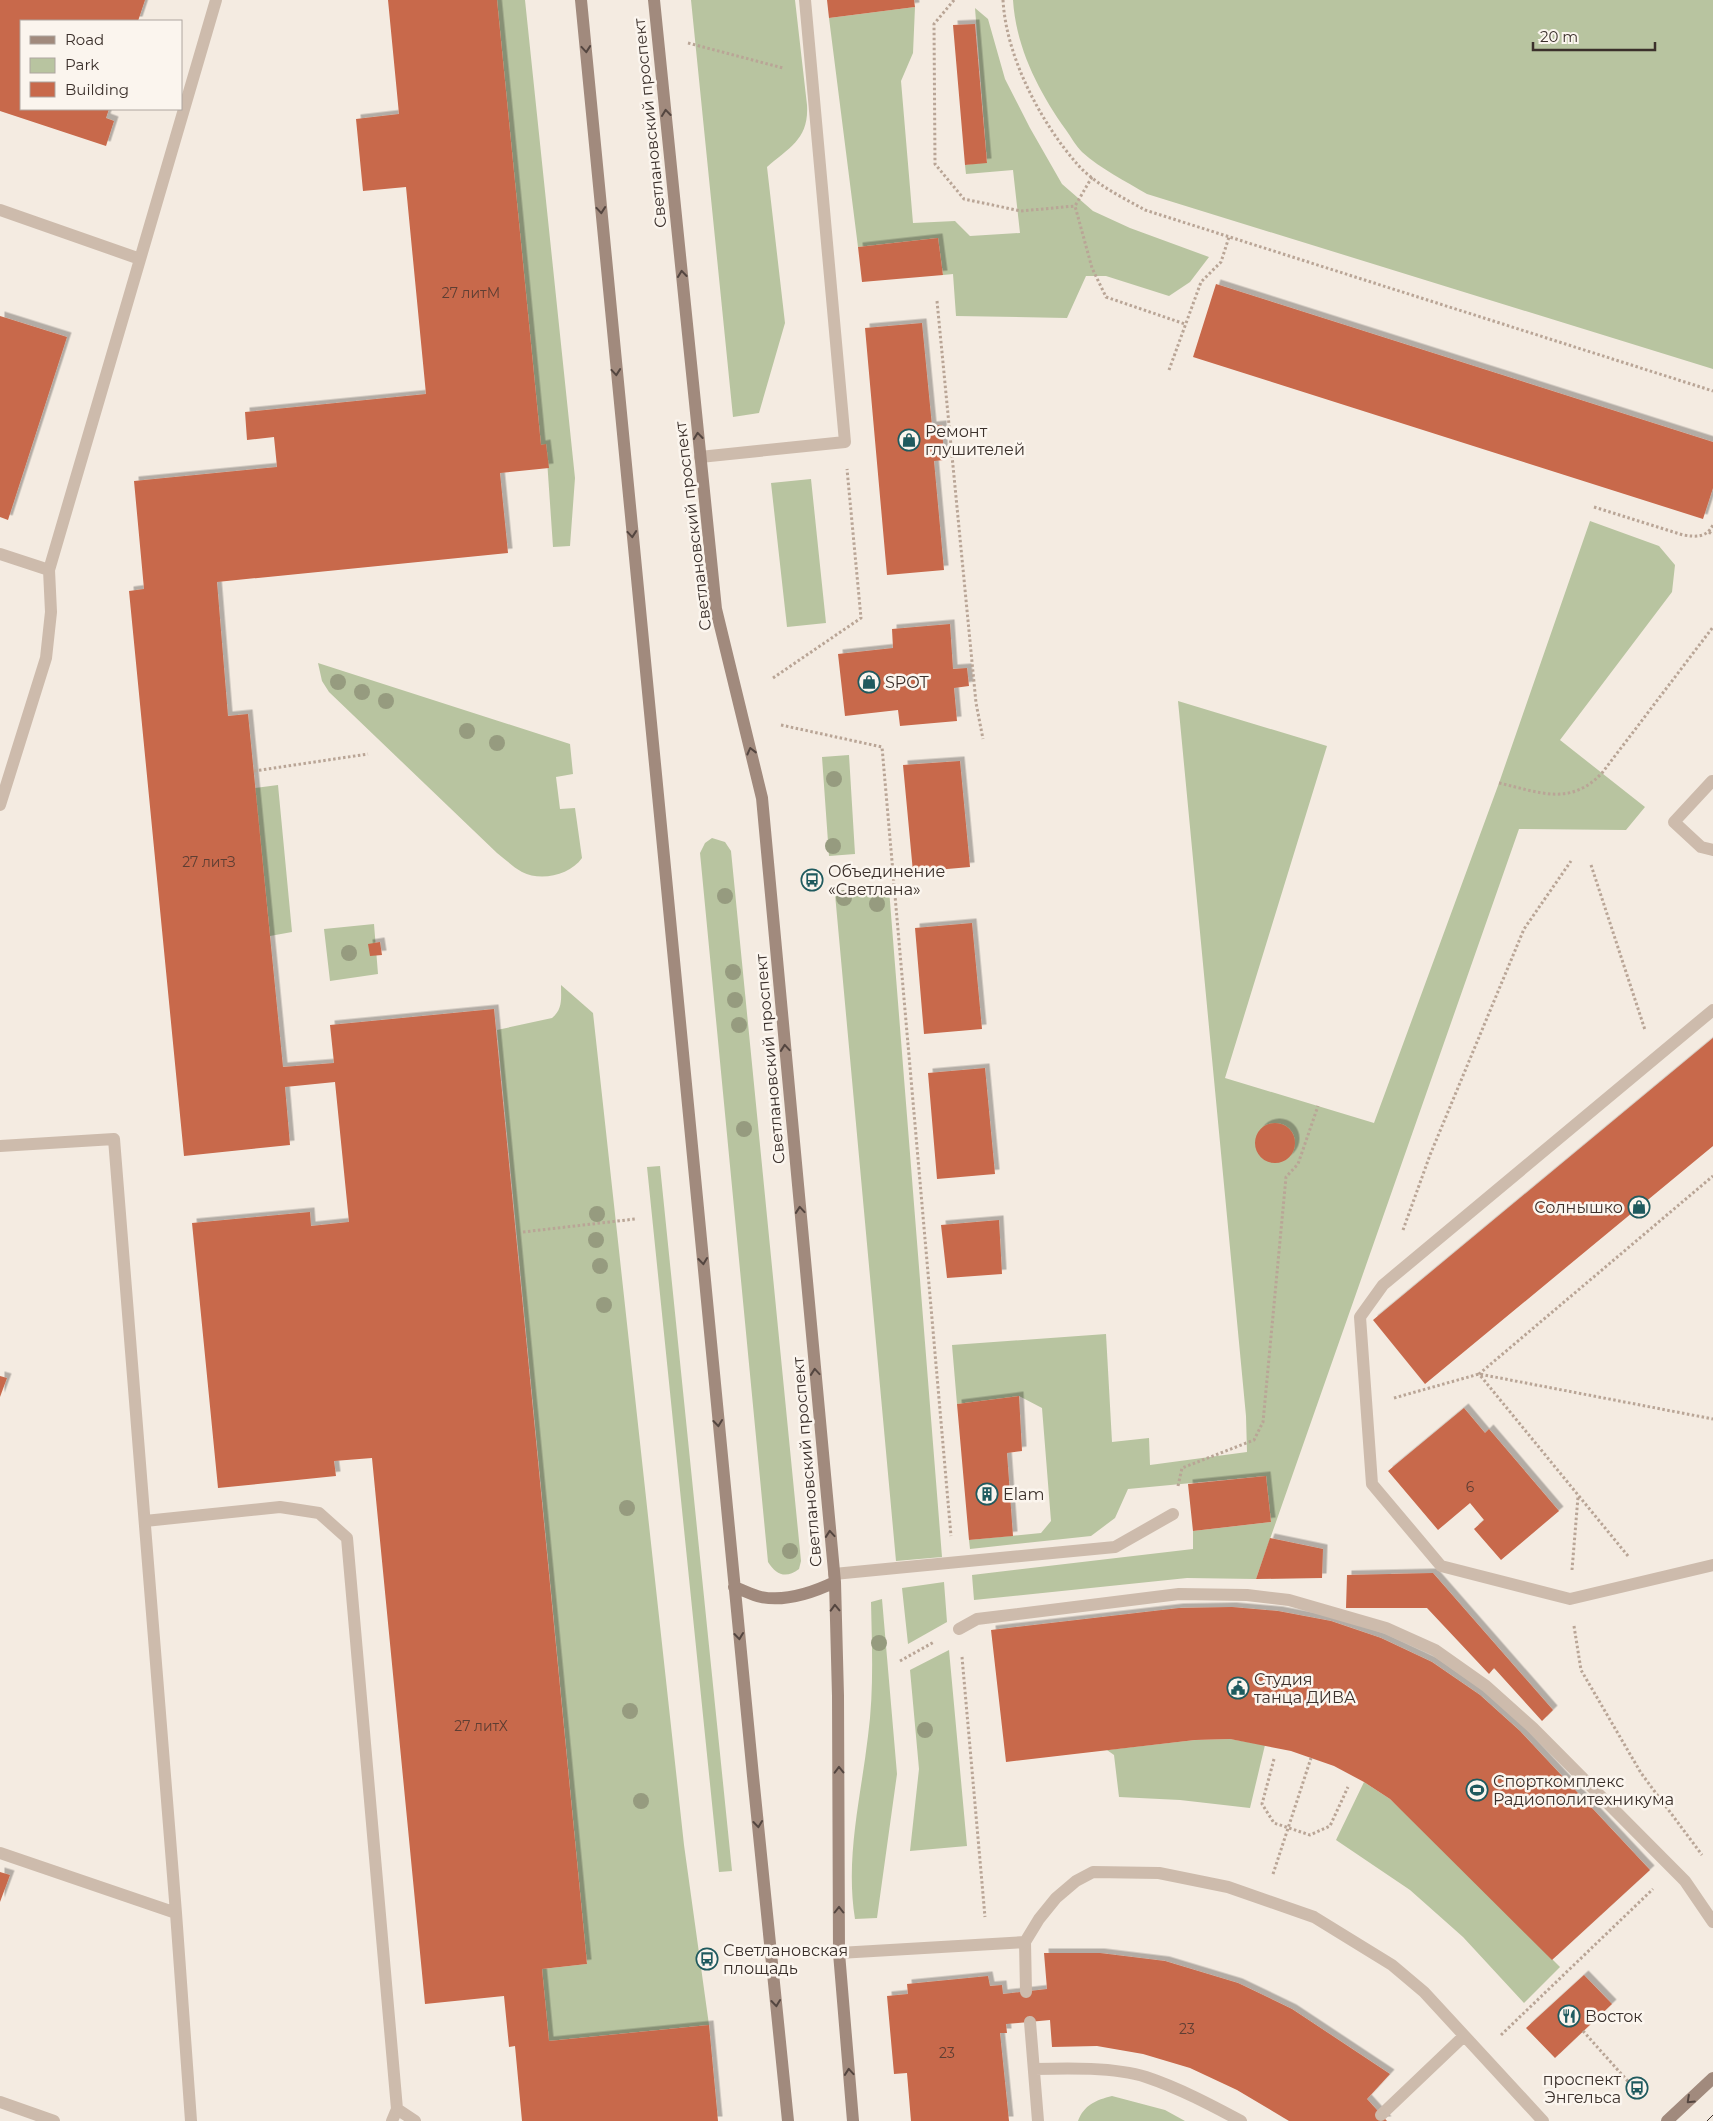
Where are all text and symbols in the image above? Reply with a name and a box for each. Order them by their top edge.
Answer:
street label: Светлановский проспект [629,17,670,229]
legend [20,20,182,110]
scale bar [1533,20,1656,52]
text: 20 m [1540,27,1578,46]
text: Road [65,30,104,49]
one-way arrow [580,45,591,53]
text: Park [65,55,99,74]
text: Building [65,80,129,99]
one-way arrow [661,108,672,116]
one-way arrow [595,207,606,215]
one-way arrow [677,270,688,278]
house number: 27 литМ [442,284,500,302]
one-way arrow [611,368,622,376]
street label: Светлановский проспект [671,420,715,632]
place label: Ремонт глушителей [925,422,1025,459]
shop icon: Ремонт глушителей [897,428,921,452]
one-way arrow [693,432,704,440]
one-way arrow [626,530,637,538]
shop icon: SPOT [857,670,881,694]
place label: SPOT [885,673,930,692]
one-way arrow [746,746,757,755]
house number: 27 литЗ [182,853,236,871]
place label: Объединение «Светлана» [828,862,945,899]
bus stop icon: Объединение «Светлана» [800,868,824,892]
street label: Светлановский проспект [751,953,789,1165]
one-way arrow [780,1044,791,1052]
shop icon: Солнышко [1627,1195,1651,1219]
place label: Солнышко [1534,1198,1623,1217]
one-way arrow [795,1206,806,1214]
one-way arrow [697,1258,708,1266]
street label: Светлановский проспект [788,1356,826,1568]
one-way arrow [810,1368,821,1376]
one-way arrow [713,1420,724,1428]
house number: 6 [1466,1478,1475,1496]
building icon: Elam [975,1482,999,1506]
place label: Elam [1003,1485,1044,1504]
one-way arrow [825,1529,836,1537]
one-way arrow [830,1604,841,1612]
one-way arrow [733,1632,744,1640]
place label: Студия танца ДИВА [1254,1670,1356,1707]
public building icon: Студия танца ДИВА [1226,1676,1250,1700]
house number: 27 литХ [454,1717,508,1735]
one-way arrow [834,1766,844,1774]
place label: Спорткомплекс Радиополитехникума [1493,1772,1674,1809]
sports icon: Спорткомплекс Радиополитехникума [1465,1778,1489,1802]
one-way arrow [752,1820,763,1828]
one-way arrow [834,1906,844,1914]
place label: Светлановская площадь [723,1941,848,1978]
bus stop icon: Светлановская площадь [695,1947,719,1971]
one-way arrow [770,1999,781,2007]
restaurant icon: Восток [1557,2004,1581,2028]
place label: Восток [1585,2007,1643,2026]
house number: 23 [1179,2020,1195,2038]
house number: 23 [939,2044,955,2062]
one-way arrow [844,2068,855,2076]
place label: проспект Энгельса [1543,2070,1621,2107]
bus stop icon: проспект Энгельса [1625,2076,1649,2100]
one-way arrow [1687,2094,1696,2103]

